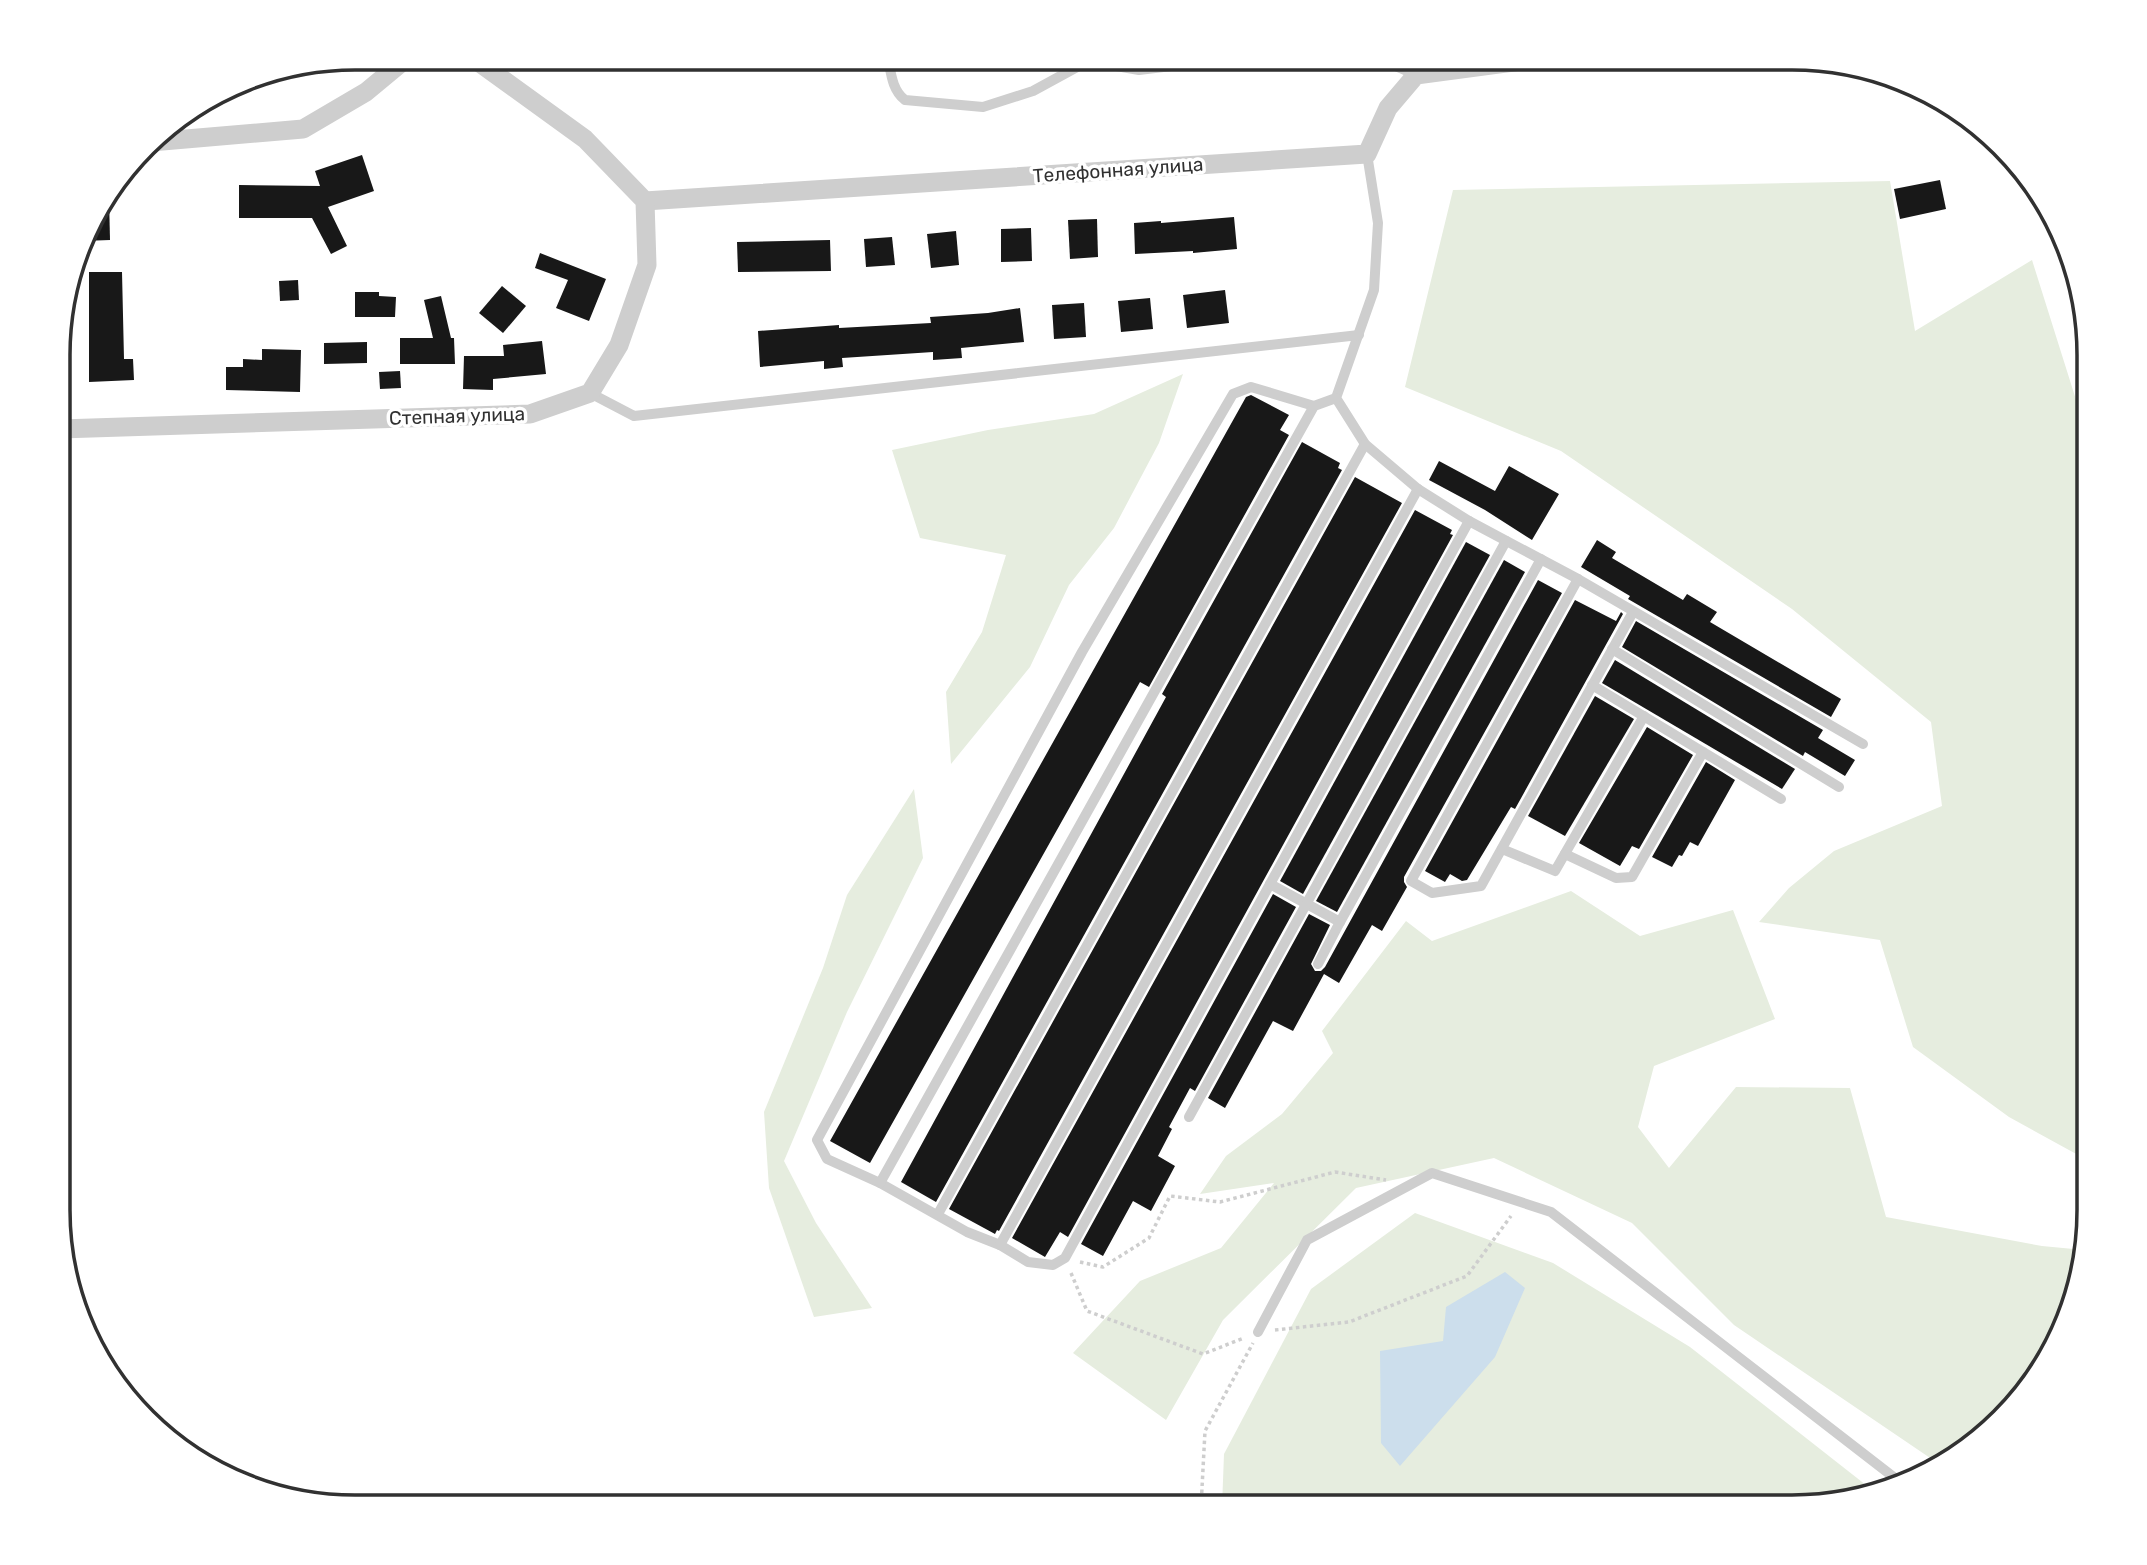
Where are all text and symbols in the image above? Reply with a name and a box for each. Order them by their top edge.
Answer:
street label: Телефонная улица [1032,153,1204,187]
street label: Степная улица [389,402,525,430]

